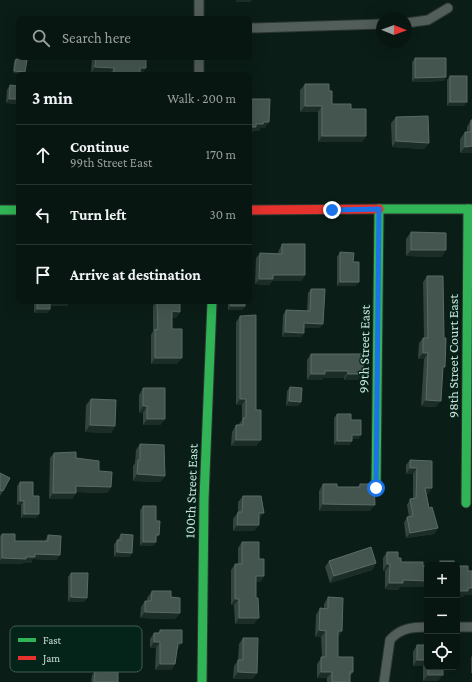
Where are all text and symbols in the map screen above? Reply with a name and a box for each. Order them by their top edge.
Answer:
north arrow [376,12,412,48]
search box [16,16,252,60]
icon: search [30,27,52,49]
text: Search here [62,30,131,46]
text: 3 min [32,89,73,108]
text: Walk · 200 m [167,91,236,106]
text: Continue [70,139,129,155]
icon: ahead [32,144,54,166]
text: 170 m [206,147,236,162]
text: 99th Street East [70,155,152,170]
route end [323,201,341,219]
icon: left [32,204,54,226]
text: Turn left [70,207,126,223]
text: 30 m [210,207,236,222]
icon: arrive [32,264,54,286]
text: Arrive at destination [70,267,201,283]
street label: 98th Street Court East [445,294,461,418]
street label: 99th Street East [355,304,373,393]
street label: 100th Street East [181,443,201,539]
route start [367,479,385,497]
map controls [424,562,460,670]
button: + [424,562,460,598]
button: − [424,598,460,634]
legend [10,626,142,672]
text: Fast [43,634,62,646]
button: locate [424,634,460,670]
text: Jam [42,652,60,665]

